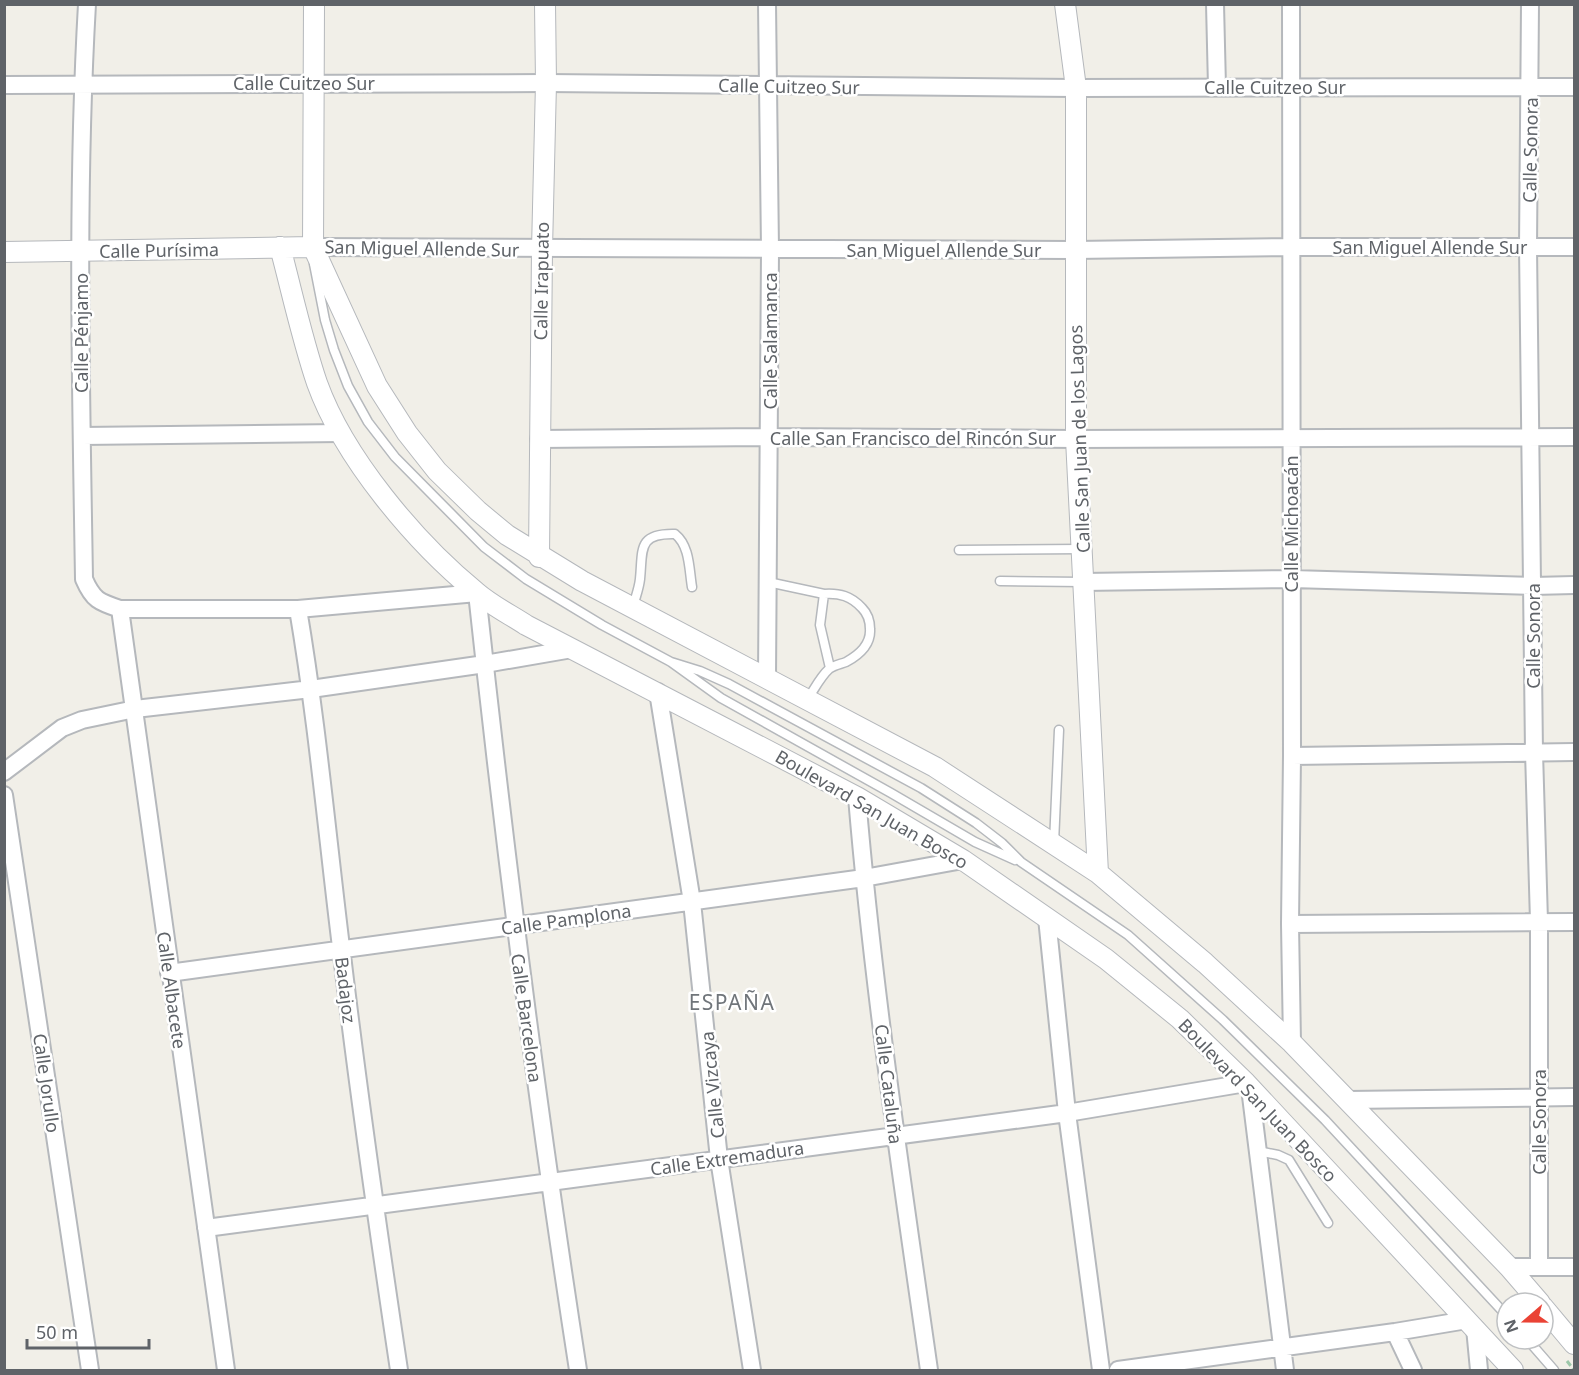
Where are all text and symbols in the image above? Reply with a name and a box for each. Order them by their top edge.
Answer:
street label: Calle Cuitzeo Sur [233,71,375,95]
street label: Calle Cuitzeo Sur [718,73,861,99]
street label: Calle Cuitzeo Sur [1204,75,1346,99]
street label: Calle Sonora [1517,97,1543,203]
street label: Calle Irapuato [528,222,554,340]
street label: San Miguel Allende Sur [324,234,520,262]
street label: San Miguel Allende Sur [1333,235,1528,259]
street label: Calle Purísima [99,237,219,263]
street label: San Miguel Allende Sur [847,238,1042,262]
street label: Calle Salamanca [758,272,782,410]
street label: Calle Pénjamo [69,273,93,393]
street label: Calle San Juan de los Lagos [1063,325,1095,553]
street label: Calle San Francisco del Rincón Sur [770,426,1057,450]
street label: Calle Michoacán [1279,455,1303,593]
street label: Calle Sonora [1521,583,1545,689]
street label: Boulevard San Juan Bosco [771,744,973,874]
street label: Calle Pamplona [499,898,633,940]
street label: Calle Albacete [152,930,192,1050]
street label: Calle Barcelona [506,952,548,1084]
street label: Badajoz [330,955,362,1025]
district label: ESPAÑA [689,988,775,1016]
street label: Boulevard San Juan Bosco [1173,1013,1343,1187]
street label: Calle Cataluña [870,1023,908,1145]
street label: Calle Vizcaya [694,1030,730,1140]
street label: Calle Jorullo [28,1032,66,1134]
street label: Calle Sonora [1527,1069,1551,1175]
street label: Calle Extremadura [649,1135,805,1181]
north arrow [1495,1291,1555,1351]
scale bar [27,1312,148,1350]
text: N [1498,1316,1523,1336]
text: 50 m [36,1320,78,1344]

